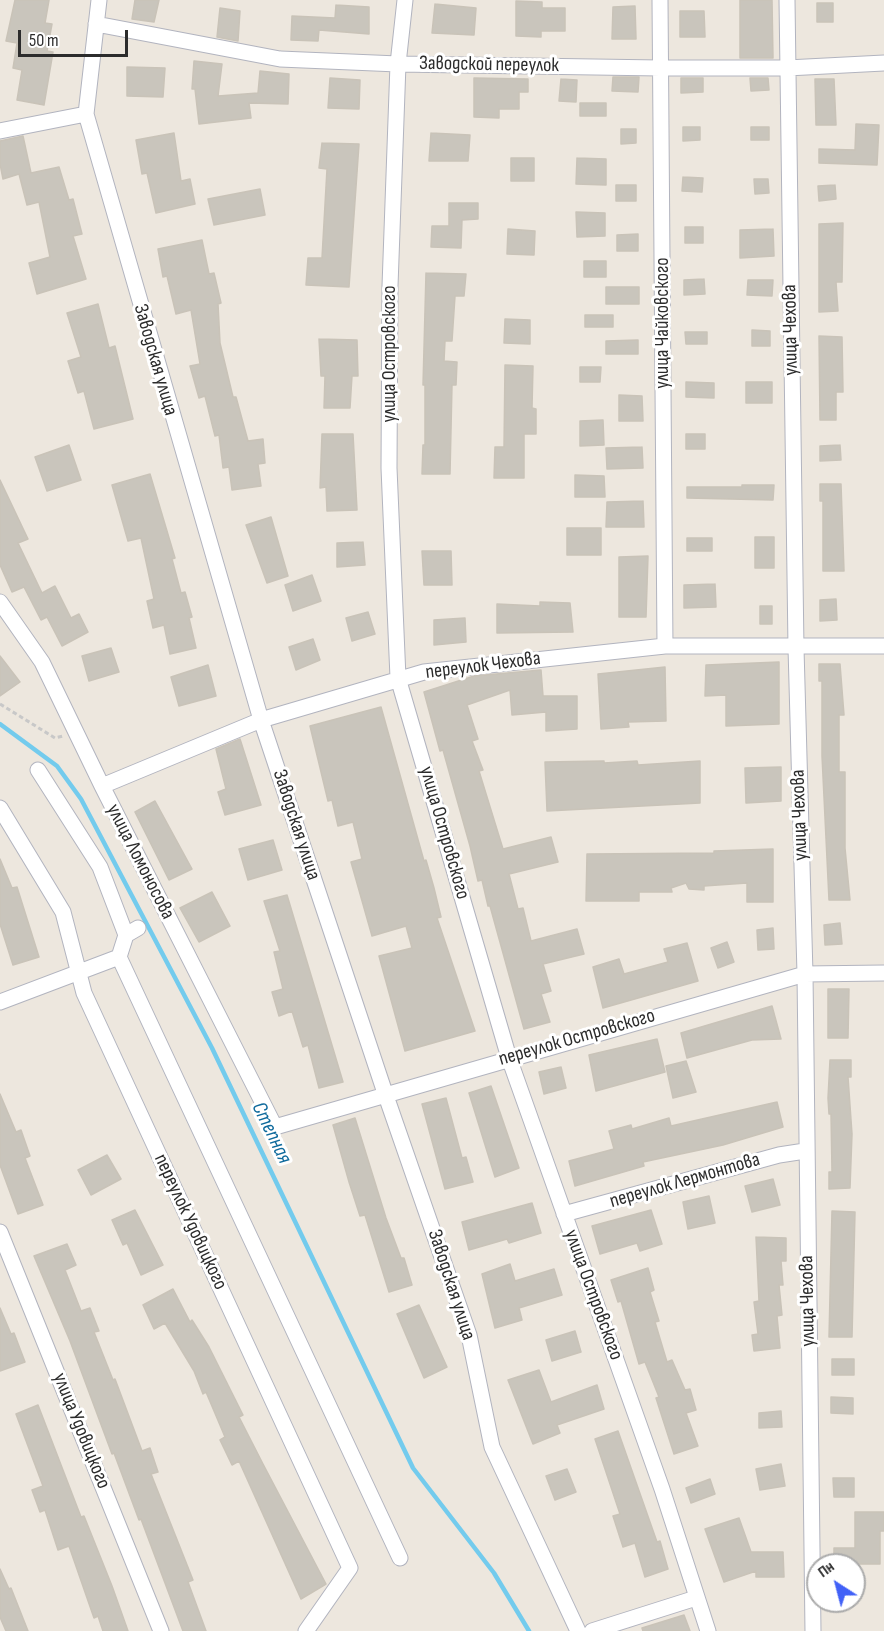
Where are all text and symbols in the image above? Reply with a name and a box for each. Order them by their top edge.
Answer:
scale bar [21,18,130,56]
text: 50 m [29,30,59,51]
street label: Заводской переулок [419,52,559,78]
street label: улица Чайковского [651,257,675,389]
street label: улица Чехова [778,284,804,376]
street label: улица Островского [378,286,402,422]
street label: Заводская улица [128,302,182,418]
street label: переулок Чехова [424,647,542,685]
street label: улица Островского [414,764,474,902]
street label: Заводская улица [267,767,325,883]
street label: улица Чехова [786,769,814,861]
street label: улица Ломоносова [101,800,179,924]
street label: переулок Островского [496,1004,658,1072]
water label: Степная [245,1098,297,1168]
street label: переулок Лермонтова [607,1148,763,1214]
street label: переулок Удовицкого [148,1150,232,1294]
street label: Заводская улица [422,1227,480,1343]
street label: улица Островского [558,1227,628,1363]
street label: улица Чехова [795,1255,821,1347]
street label: улица Удовицкого [47,1370,115,1492]
north arrow [806,1553,866,1613]
text: Пн [814,1557,838,1582]

